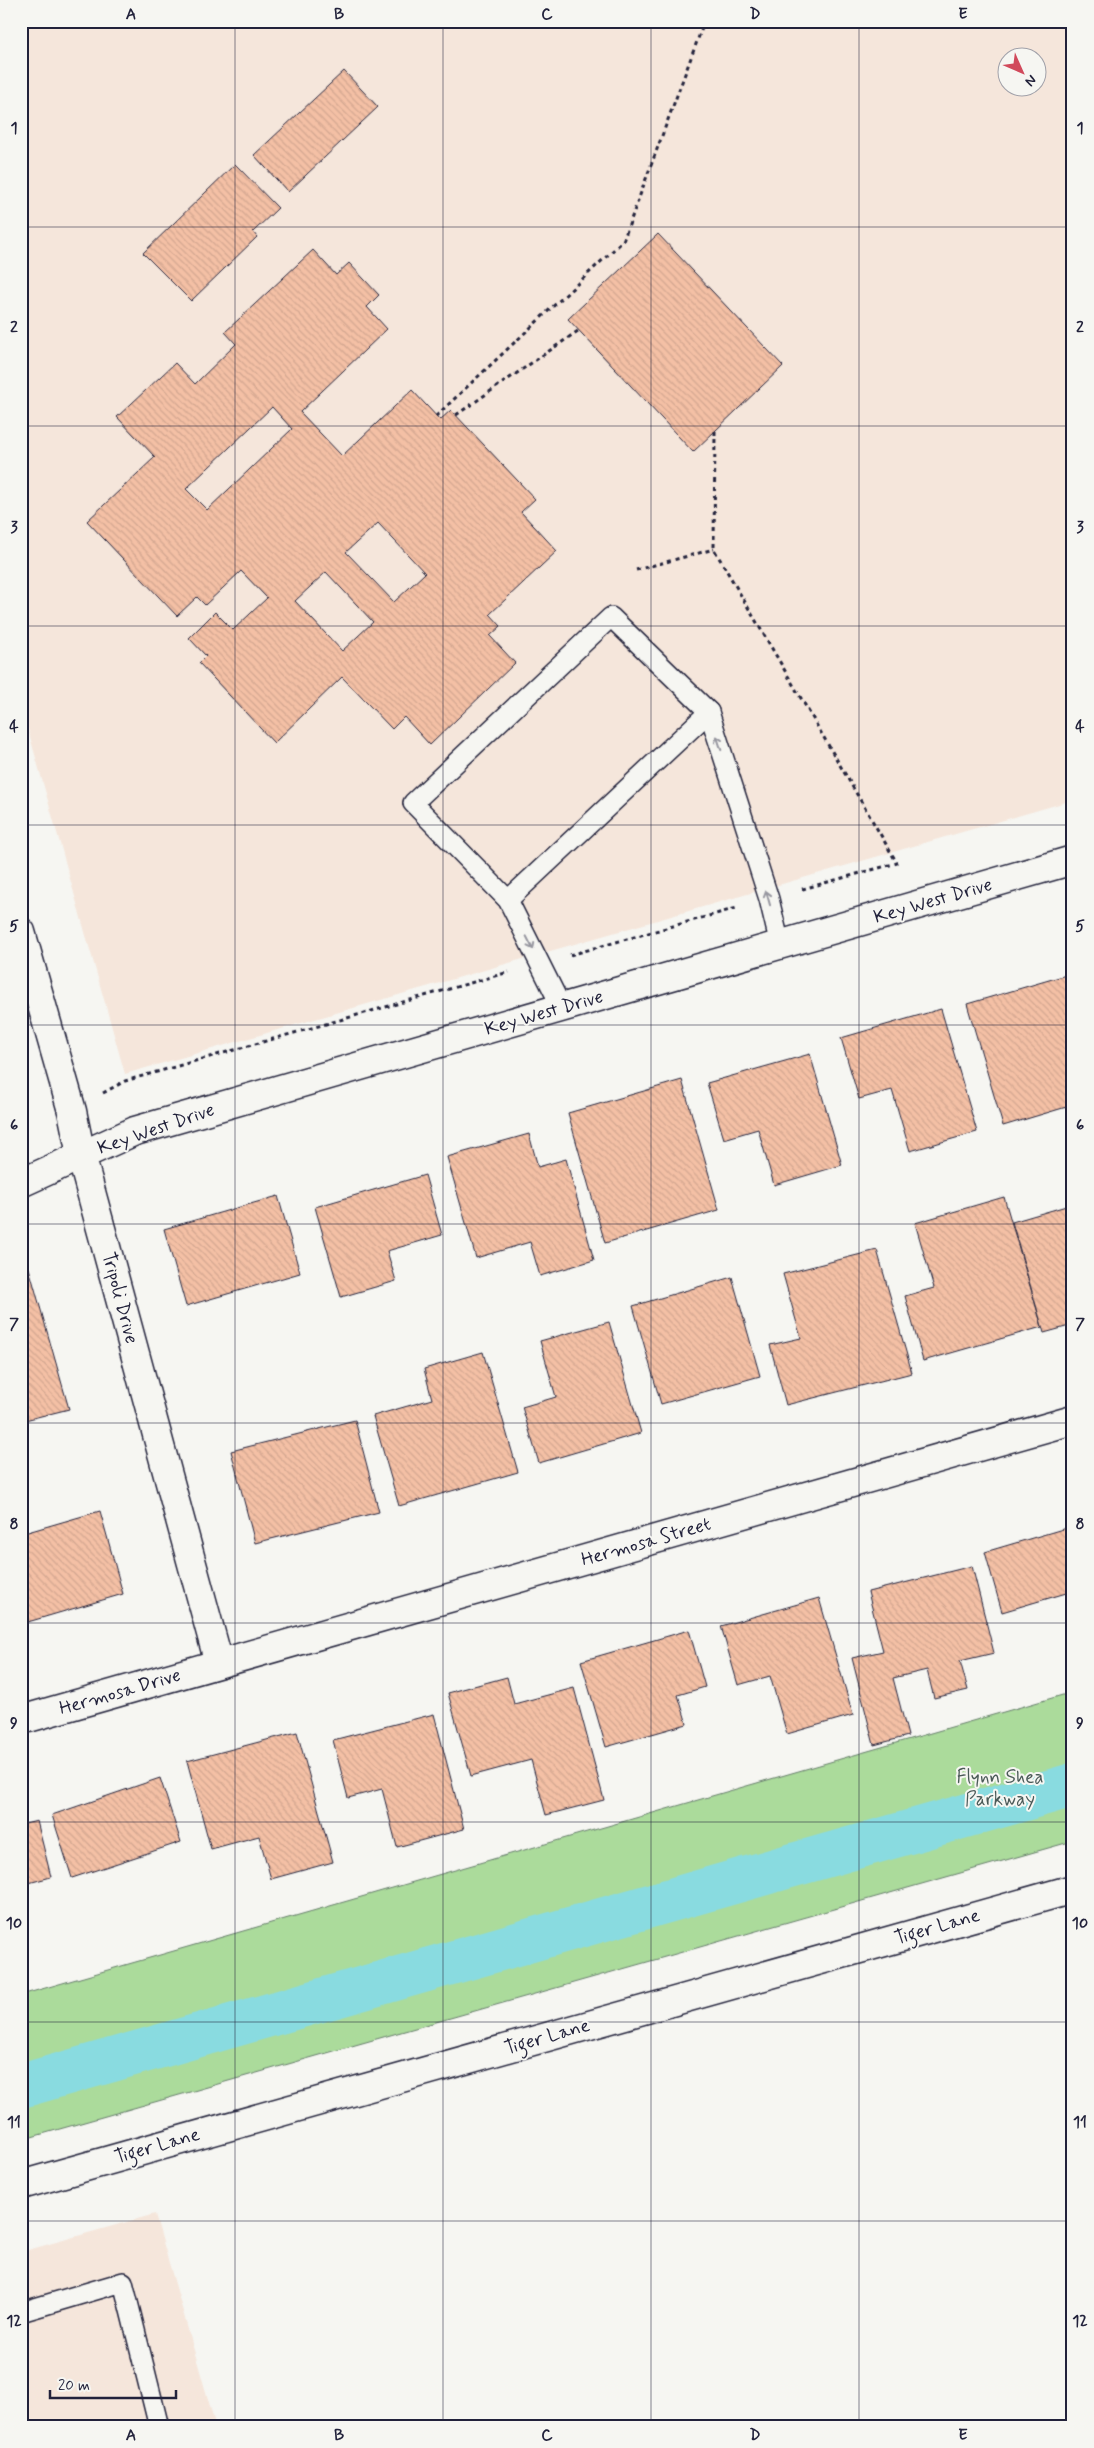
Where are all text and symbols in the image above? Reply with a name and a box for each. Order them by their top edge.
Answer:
text: A [126,4,136,25]
text: B [334,4,344,25]
text: C [541,4,553,25]
text: D [749,4,761,25]
text: E [958,4,968,25]
north arrow [996,48,1046,98]
text: N [1021,71,1040,90]
text: 1 [10,118,18,139]
text: 1 [1076,118,1084,139]
text: 2 [10,317,18,338]
text: 2 [1076,317,1084,338]
text: 3 [10,517,18,538]
text: 3 [1076,517,1084,538]
text: 4 [9,716,19,737]
text: 4 [1075,716,1085,737]
one-way arrow [714,735,723,751]
street label: Key West Drive [871,872,995,930]
one-way arrow [763,890,772,906]
text: 5 [9,916,19,937]
text: 5 [1075,916,1085,937]
one-way arrow [526,935,535,950]
street label: Key West Drive [482,984,606,1042]
street label: Key West Drive [94,1097,218,1161]
text: 6 [10,1115,18,1136]
text: 6 [1076,1115,1084,1136]
street label: Tripoli Drive [96,1249,144,1347]
text: 7 [9,1314,19,1335]
text: 7 [1075,1314,1085,1335]
street label: Hermosa Street [578,1512,714,1572]
text: 8 [9,1514,19,1535]
text: 8 [1075,1514,1085,1535]
street label: Hermosa Drive [56,1663,184,1721]
text: 9 [10,1713,18,1734]
text: 9 [1076,1713,1084,1734]
park label: Flynn Shea Parkway [956,1765,1044,1812]
street label: Tiger Lane [891,1903,983,1954]
text: 10 [6,1913,22,1934]
text: 10 [1072,1913,1088,1934]
street label: Tiger Lane [501,2013,593,2064]
text: 11 [7,2112,21,2133]
text: 11 [1073,2112,1087,2133]
street label: Tiger Lane [111,2122,203,2173]
text: 12 [6,2311,22,2332]
text: 12 [1072,2311,1088,2332]
scale bar [50,2368,176,2400]
text: 20 m [58,2376,90,2396]
text: A [126,2425,136,2446]
text: B [334,2425,344,2446]
text: C [541,2425,553,2446]
text: D [749,2425,761,2446]
text: E [958,2425,968,2446]

